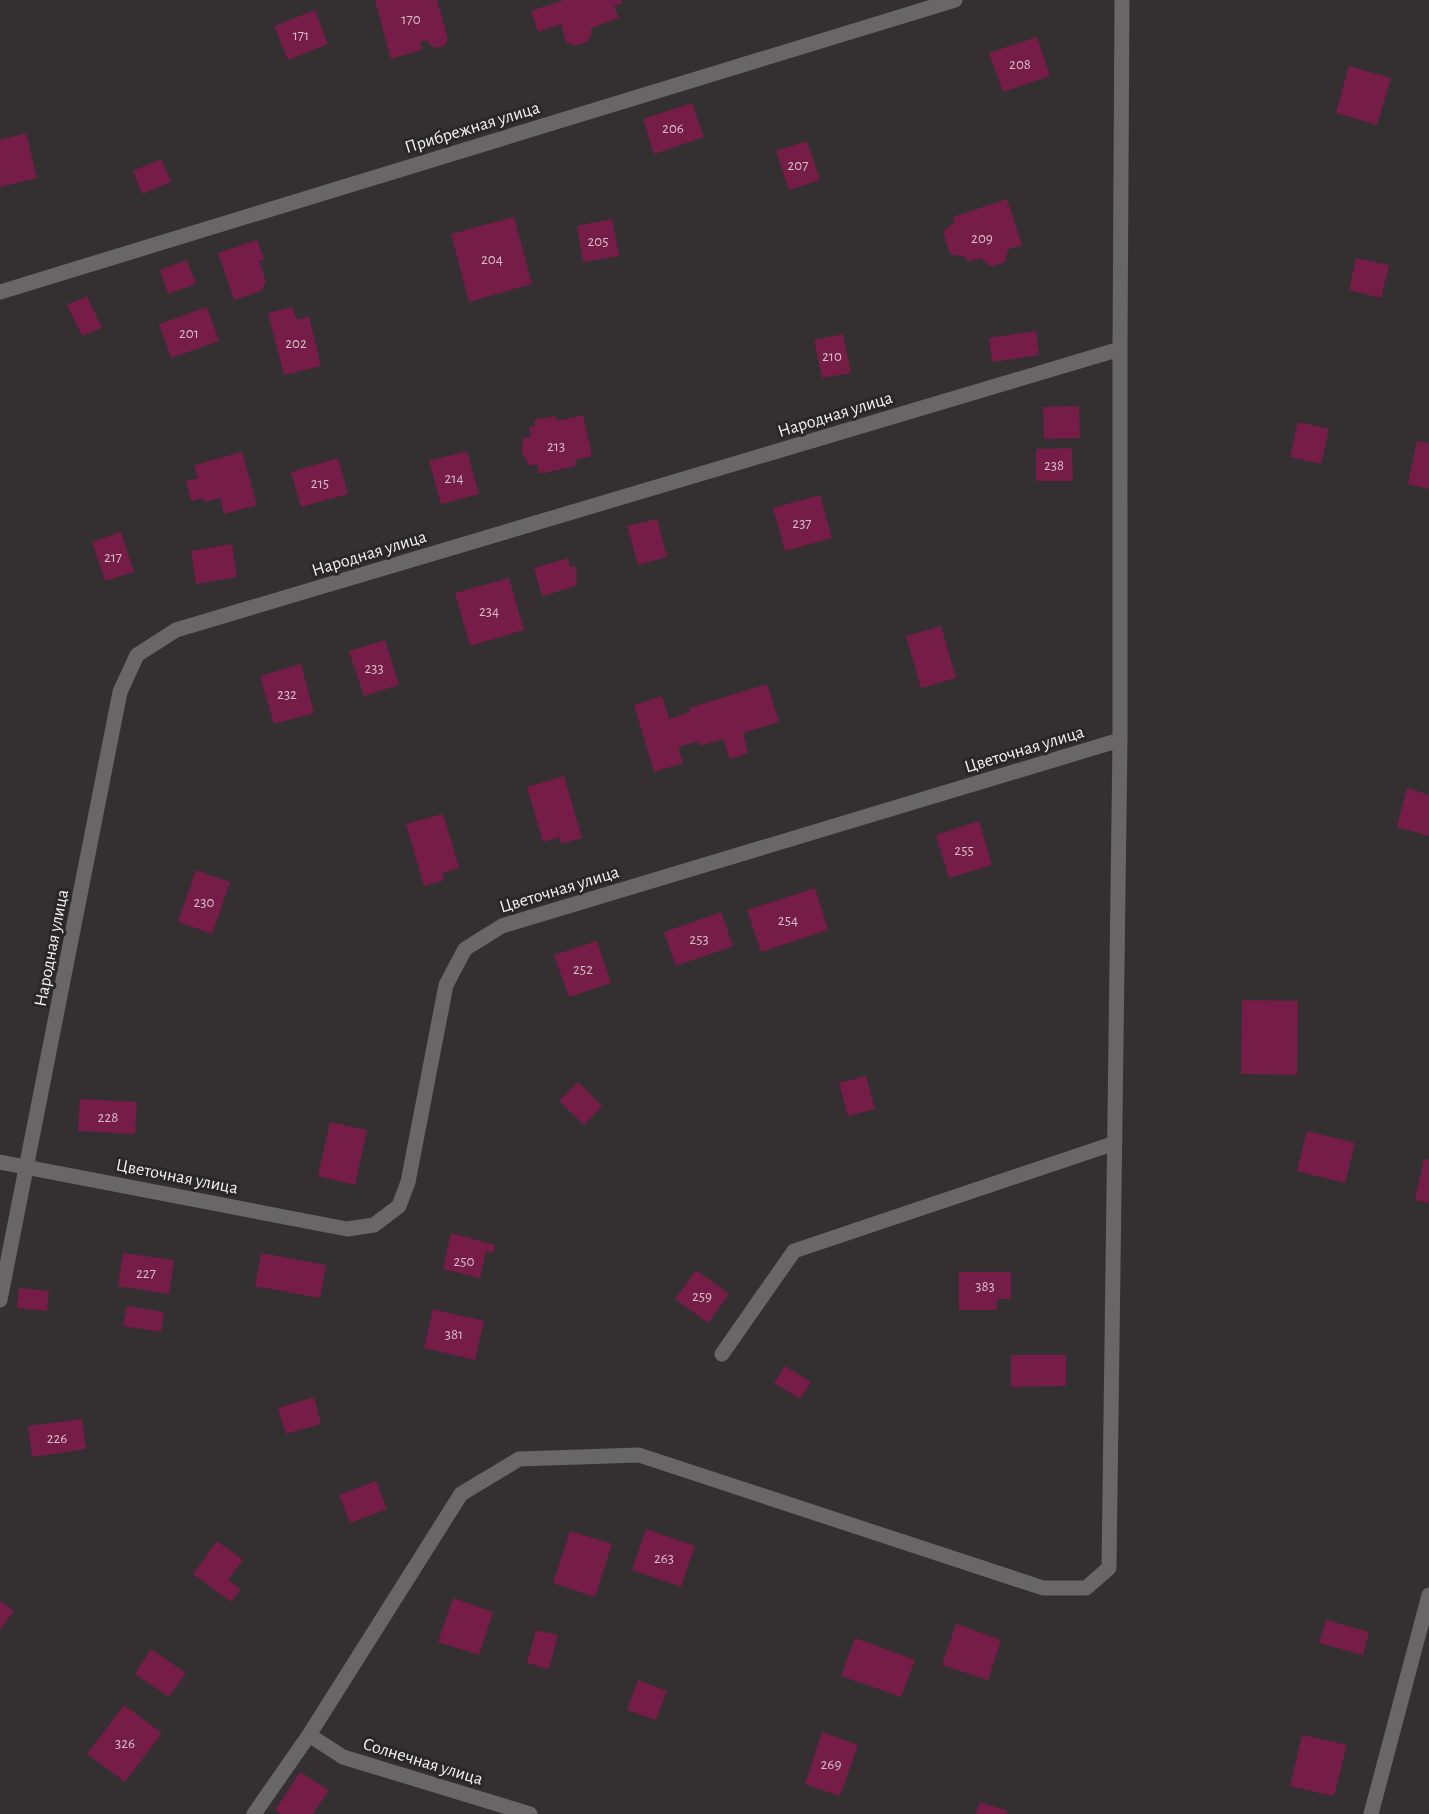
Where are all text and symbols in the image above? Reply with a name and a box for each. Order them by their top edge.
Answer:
house number: 170 [401,12,421,27]
house number: 171 [293,28,309,43]
house number: 208 [1009,57,1031,72]
street label: Прибрежная улица [402,98,542,157]
house number: 206 [662,121,684,136]
house number: 207 [787,158,809,173]
house number: 209 [971,231,993,246]
house number: 205 [587,234,609,249]
house number: 204 [481,252,503,267]
house number: 201 [179,326,199,341]
house number: 202 [285,336,307,351]
house number: 210 [822,349,842,364]
street label: Народная улица [776,389,895,441]
house number: 213 [547,439,565,454]
house number: 238 [1044,458,1064,473]
house number: 214 [444,471,464,486]
house number: 215 [311,476,329,491]
house number: 237 [792,516,812,531]
street label: Народная улица [310,528,429,580]
house number: 217 [104,550,122,565]
house number: 234 [479,604,499,619]
house number: 233 [364,661,384,676]
house number: 232 [277,687,297,702]
street label: Цветочная улица [962,723,1086,777]
house number: 255 [954,843,974,858]
street label: Цветочная улица [497,863,621,917]
street label: Народная улица [32,888,72,1008]
house number: 230 [194,895,215,910]
house number: 254 [778,913,798,928]
house number: 253 [689,932,709,947]
house number: 252 [573,962,593,977]
house number: 228 [98,1110,118,1125]
street label: Цветочная улица [114,1156,239,1198]
house number: 250 [453,1254,475,1269]
house number: 227 [136,1266,156,1281]
house number: 383 [975,1279,995,1294]
house number: 259 [692,1289,712,1304]
house number: 381 [445,1327,463,1342]
house number: 226 [47,1431,67,1446]
house number: 263 [654,1551,674,1566]
street label: Солнечная улица [361,1735,485,1789]
house number: 326 [115,1736,135,1751]
house number: 269 [821,1757,841,1772]

